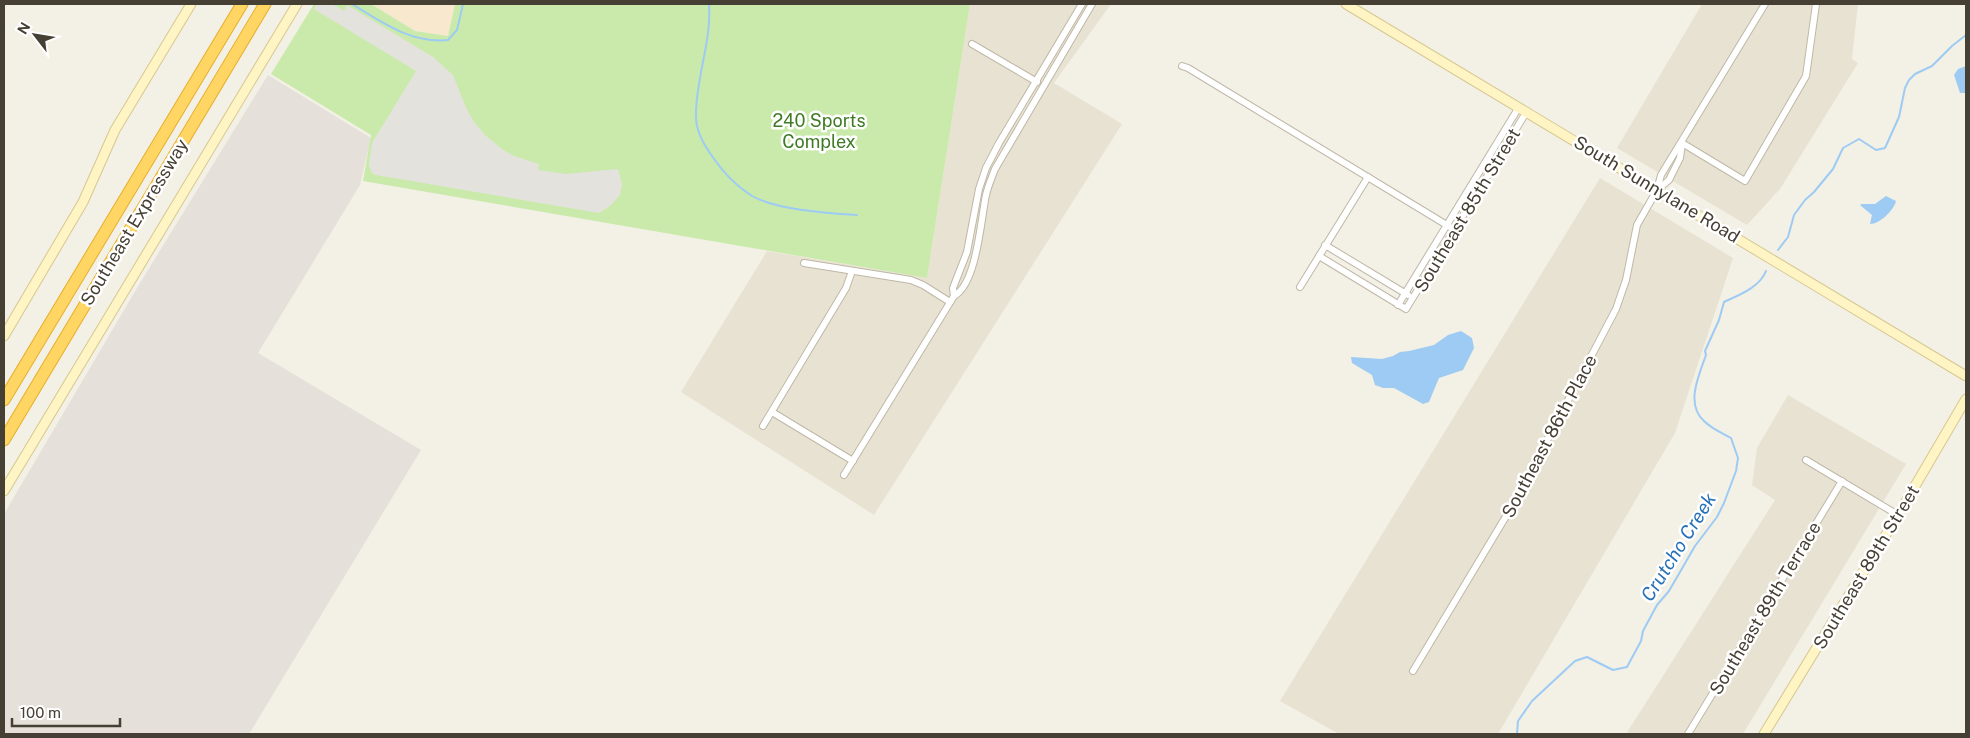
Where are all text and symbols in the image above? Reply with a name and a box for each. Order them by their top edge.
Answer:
north arrow [10,10,60,60]
text: N [14,19,34,37]
park label: 240 Sports Complex [772,110,866,152]
street label: Southeast 85th Street [1410,124,1524,296]
street label: South Sunnylane Road [1570,131,1744,247]
street label: Southeast Expressway [76,135,192,309]
street label: Southeast 86th Place [1497,351,1601,521]
street label: Southeast 89th Street [1809,481,1923,653]
water label: Crutcho Creek [1636,488,1720,605]
street label: Southeast 89th Terrace [1705,518,1825,698]
scale bar [12,696,120,728]
text: 100 m [20,704,61,721]

